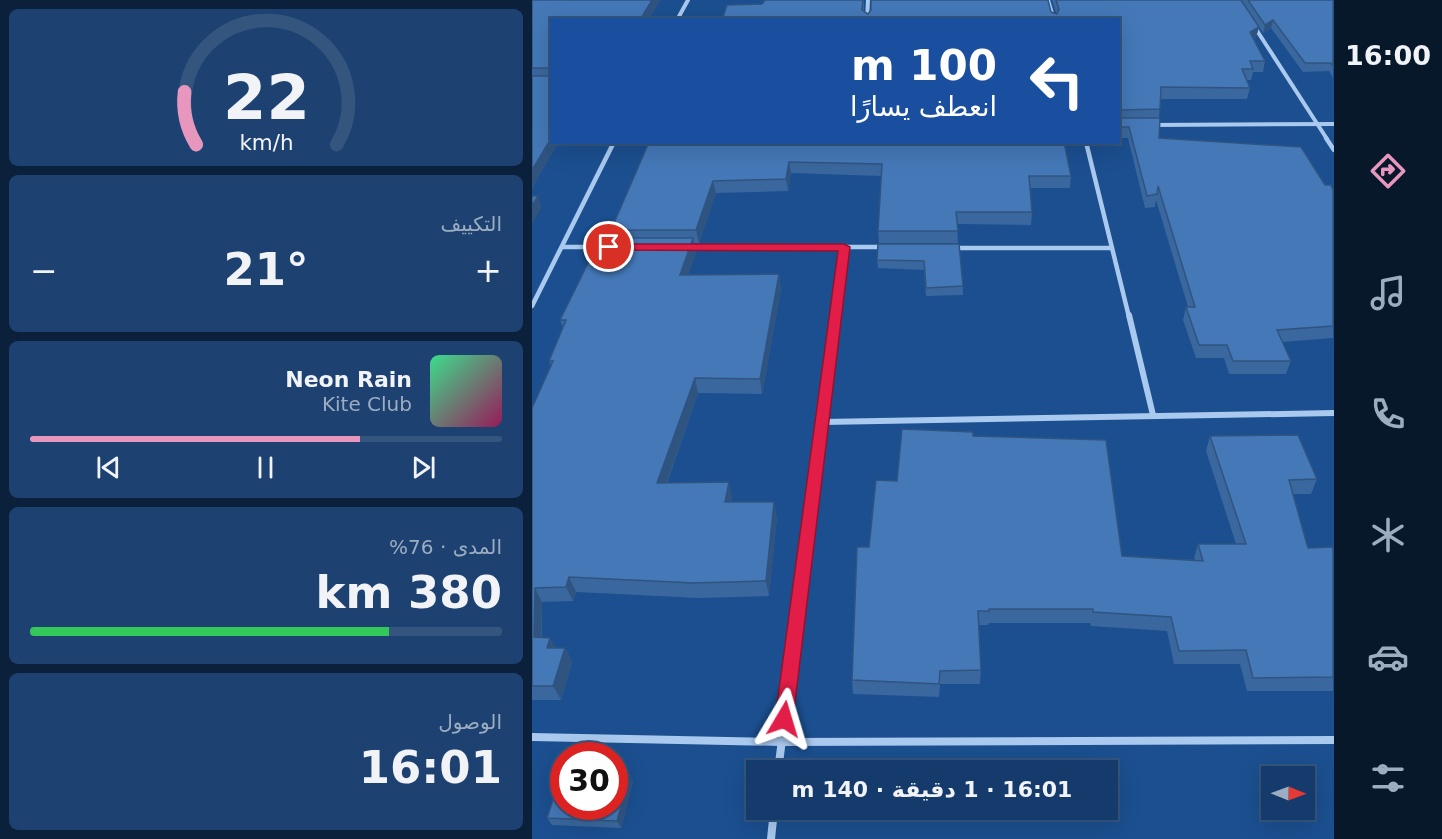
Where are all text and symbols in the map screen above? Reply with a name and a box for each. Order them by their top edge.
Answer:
text: 16:00 [1345,40,1431,71]
text: 100 m [851,41,997,90]
icon: left [1018,42,1096,120]
text: 22 [223,61,309,134]
text: انعطف يسارًا [850,91,997,122]
text: km/h [239,130,293,155]
icon: directions [1367,150,1409,192]
text: التكييف [440,212,502,236]
pin [583,221,634,272]
icon: arrive [592,230,625,263]
text: 21° [223,243,309,296]
text: − [30,251,58,290]
text: + [474,251,502,290]
icon: music [1367,272,1409,314]
text: Neon Rain [285,367,412,392]
text: Kite Club [322,392,412,416]
icon: phone [1367,393,1409,435]
icon: previous [92,451,125,484]
icon: pause [249,451,282,484]
icon: next [407,451,440,484]
icon: climate [1367,514,1409,556]
text: المدى · 76% [389,535,502,559]
text: 380 km [316,566,502,619]
icon: car [1367,636,1409,678]
position arrow [752,687,816,751]
text: الوصول [438,710,502,734]
text: 16:01 [359,741,502,794]
speed limit sign: 30 [550,742,628,820]
icon: filters [1367,757,1409,799]
north arrow [1261,766,1315,820]
map controls [1261,766,1315,820]
text: 16:01 · 1 دقيقة · 140 m [792,777,1072,802]

